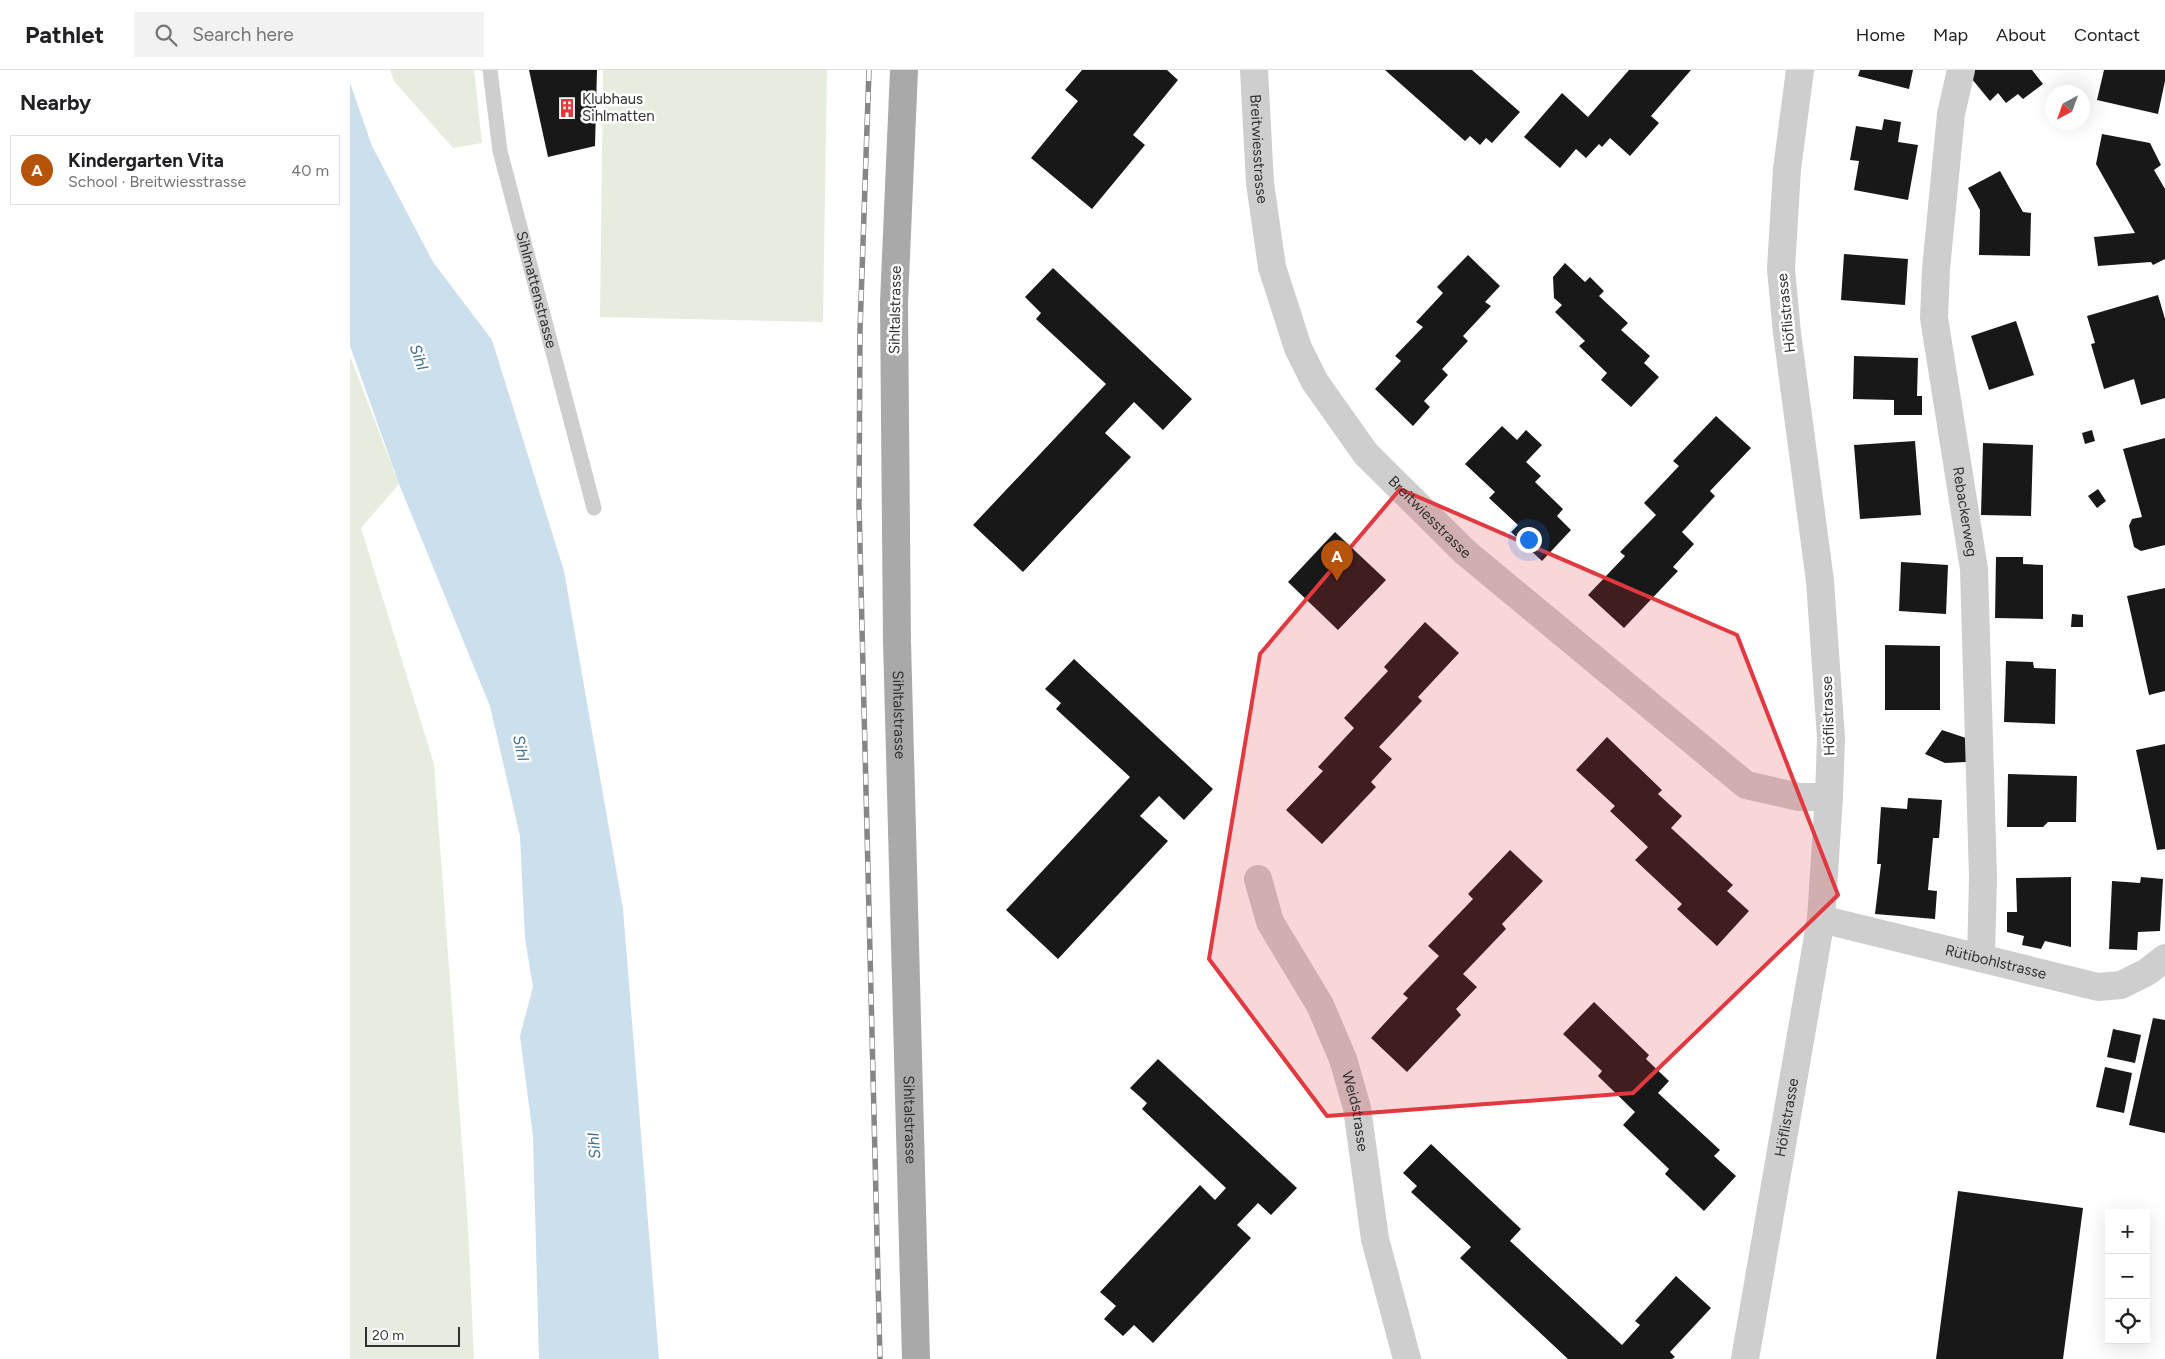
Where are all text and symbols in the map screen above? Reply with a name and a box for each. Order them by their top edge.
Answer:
search box [134,12,484,57]
text: Pathlet [25,20,104,49]
icon: search [152,21,180,49]
text: Search here [192,23,294,46]
text: Home [1856,24,1905,46]
text: Map [1933,24,1968,46]
text: About [1996,24,2046,46]
text: Contact [2074,24,2140,46]
north arrow [2045,85,2090,130]
text: Nearby [20,90,91,115]
place label: Klubhaus Sihlmatten [582,90,655,125]
street label: Breitwiesstrasse [1246,94,1272,205]
building icon: Klubhaus Sihlmatten [556,97,578,119]
text: Kindergarten Vita [68,149,224,172]
text: A [31,161,43,180]
text: 40 m [291,161,329,180]
text: School · Breitwiesstrasse [68,172,246,191]
street label: Sihlmattenstrasse [512,229,561,350]
street label: Sihltalstrasse [885,266,905,354]
street label: Höflistrasse [1773,272,1799,354]
water label: Sihl [406,342,432,373]
street label: Rebackerweg [1949,465,1981,558]
street label: Breitwiesstrasse [1384,472,1475,562]
your location [1516,527,1542,553]
pin: A [1321,540,1353,581]
street label: Sihltalstrasse [889,670,909,759]
street label: Höflistrasse [1818,676,1838,756]
water label: Sihl [509,733,533,763]
street label: Rütibohlstrasse [1943,941,2048,983]
street label: Weidstrasse [1338,1069,1372,1153]
street label: Sihltalstrasse [899,1075,920,1164]
street label: Höflistrasse [1771,1077,1802,1158]
water label: Sihl [583,1132,605,1160]
map controls [2105,1209,2150,1344]
button: + [2105,1209,2150,1254]
button: − [2105,1254,2150,1299]
button: locate [2105,1299,2150,1344]
scale bar [365,1324,460,1347]
text: 20 m [372,1327,404,1344]

